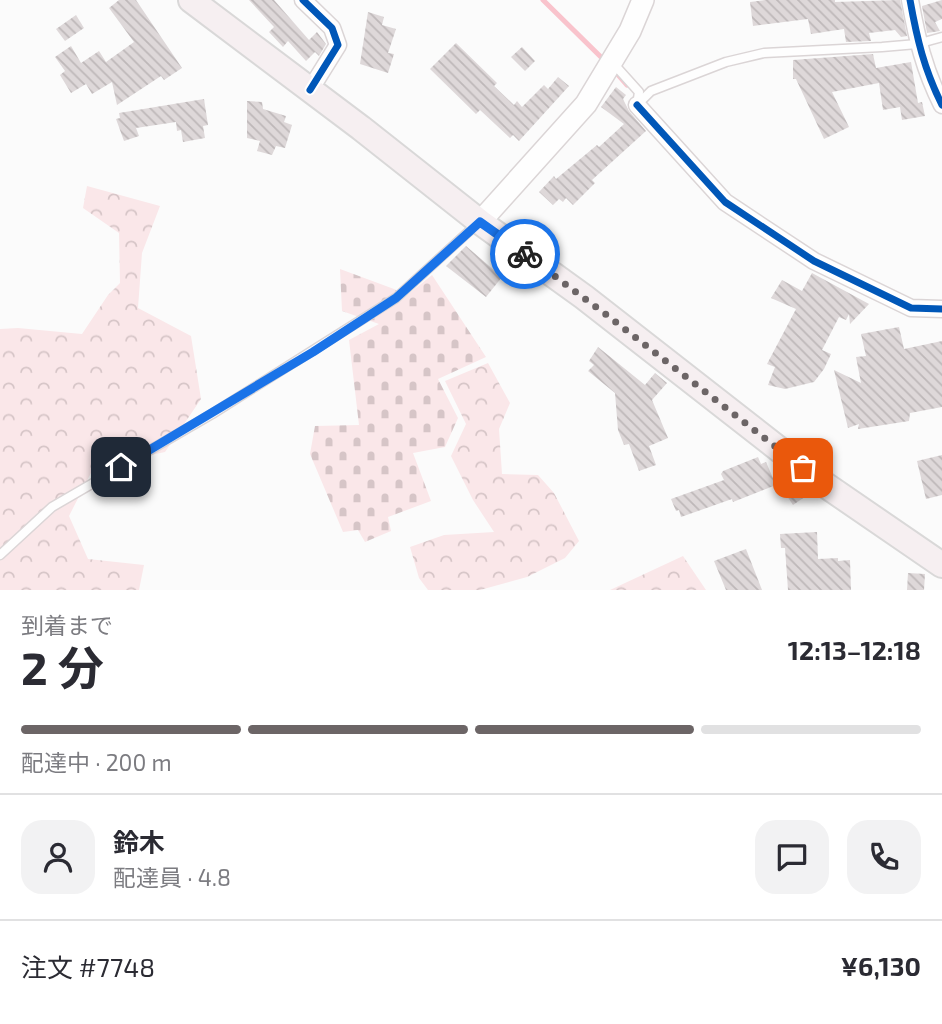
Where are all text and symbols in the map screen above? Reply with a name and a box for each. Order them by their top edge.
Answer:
courier [490,219,560,289]
icon: bike [506,235,544,273]
pin [91,437,151,497]
pin [773,438,833,498]
icon: home [102,448,140,486]
icon: bag [784,449,822,487]
text: 到着まで [21,611,113,639]
text: 12:13–12:18 [788,634,921,665]
text: 2 分 [21,639,104,694]
text: 配達中 · 200 m [21,748,172,776]
button: person [21,820,95,894]
button: chat [755,820,829,894]
button: phone [847,820,921,894]
text: 鈴木 [113,826,165,857]
text: 配達員 · 4.8 [113,863,231,891]
text: ¥6,130 [841,950,921,981]
text: 注文 #7748 [21,951,155,982]

